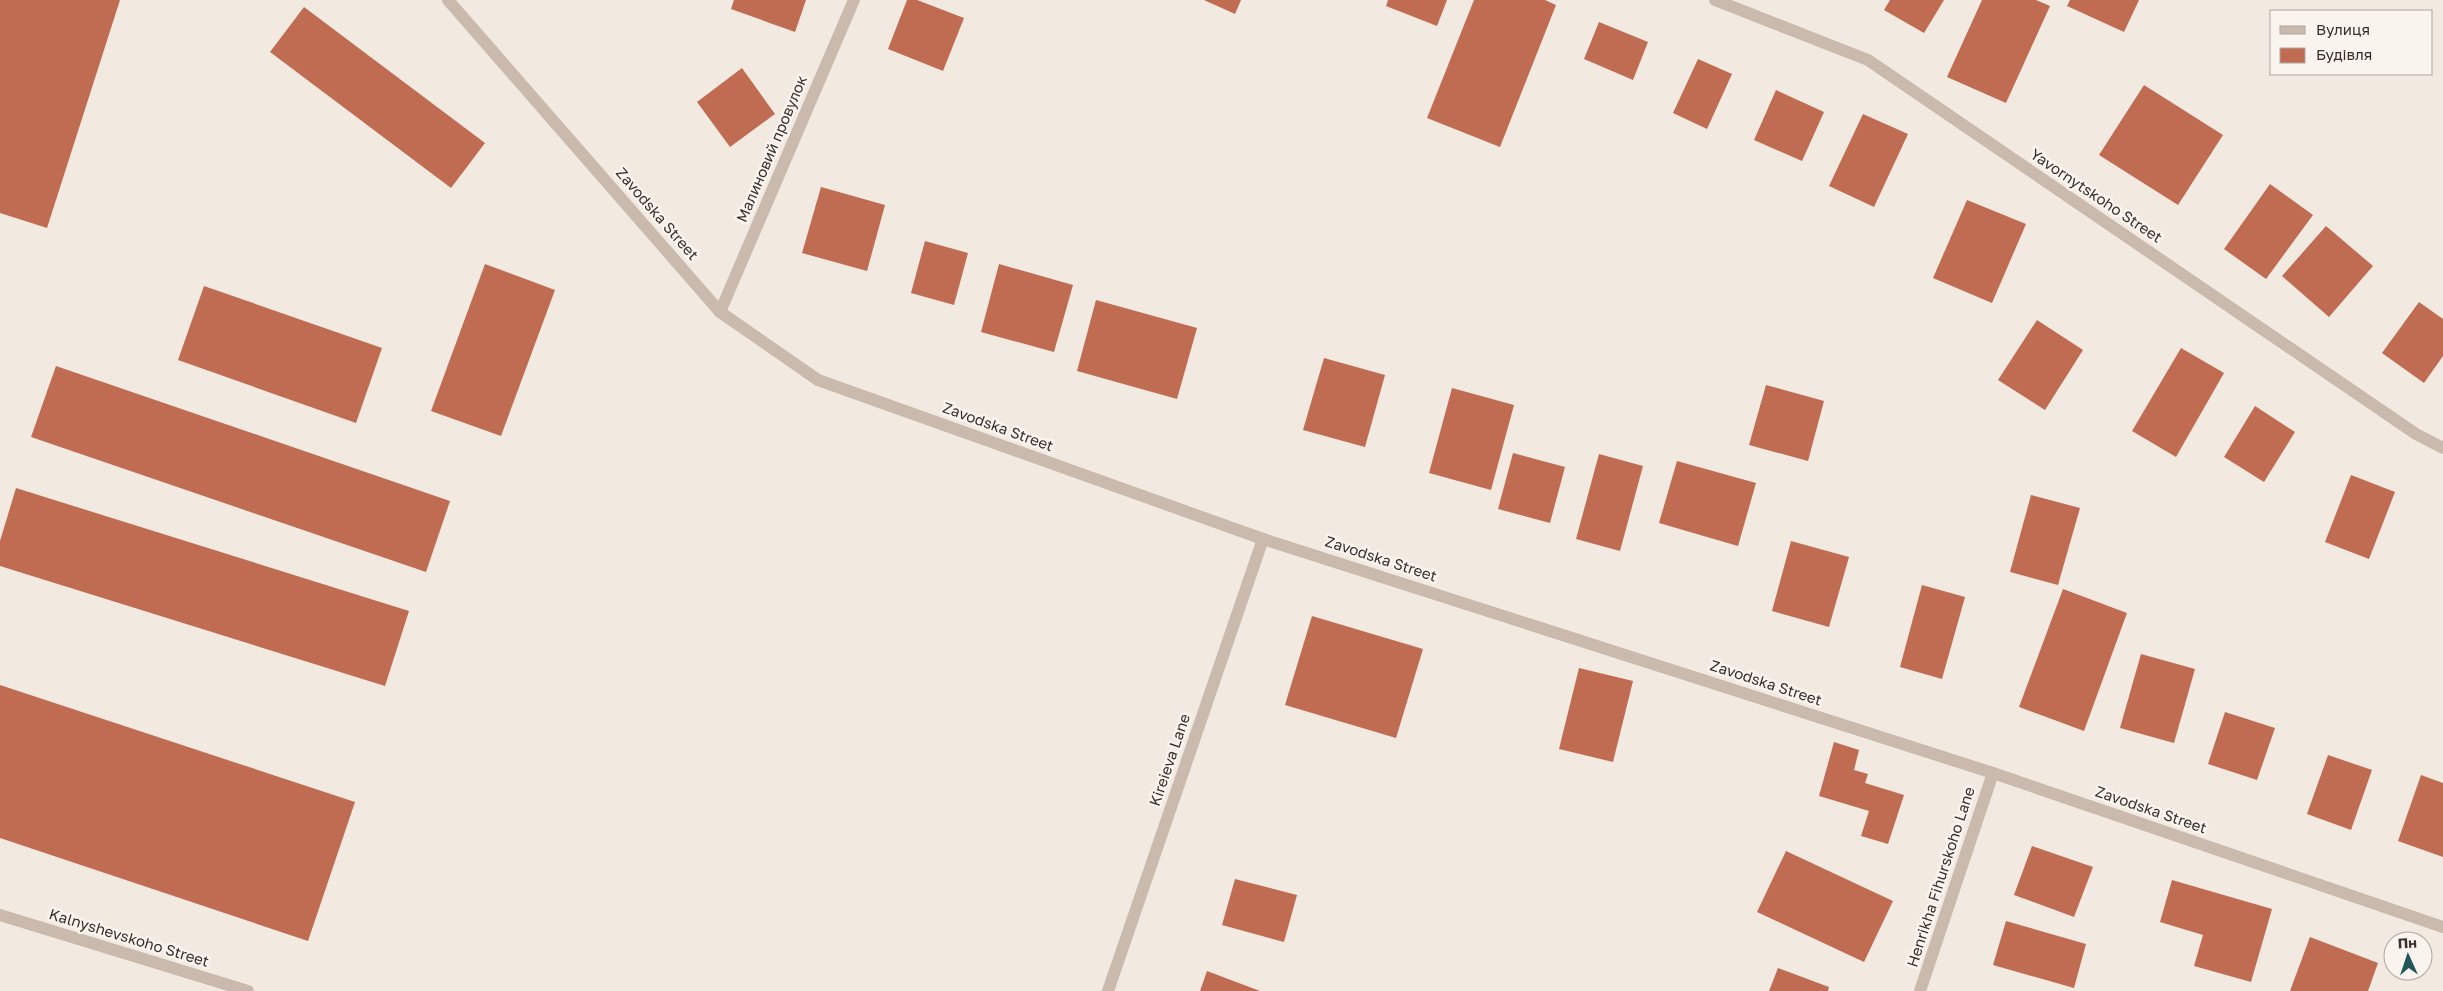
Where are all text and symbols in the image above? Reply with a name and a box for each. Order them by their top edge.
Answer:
legend [2270,10,2433,75]
text: Вулиця [2316,20,2370,38]
text: Будівля [2316,45,2372,63]
street label: Малиновий провулок [732,72,810,225]
street label: Yavornytskoho Street [2027,144,2166,246]
street label: Zavodska Street [613,164,703,263]
street label: Zavodska Street [941,398,1056,454]
street label: Zavodska Street [1323,532,1439,585]
street label: Zavodska Street [1708,656,1824,709]
street label: Kireieva Lane [1145,711,1193,808]
street label: Zavodska Street [2093,782,2209,837]
street label: Henrikha Fihurskoho Lane [1902,784,1978,969]
street label: Kalnyshevskoho Street [47,904,211,970]
north arrow [2383,931,2433,981]
text: Пн [2397,934,2417,952]

